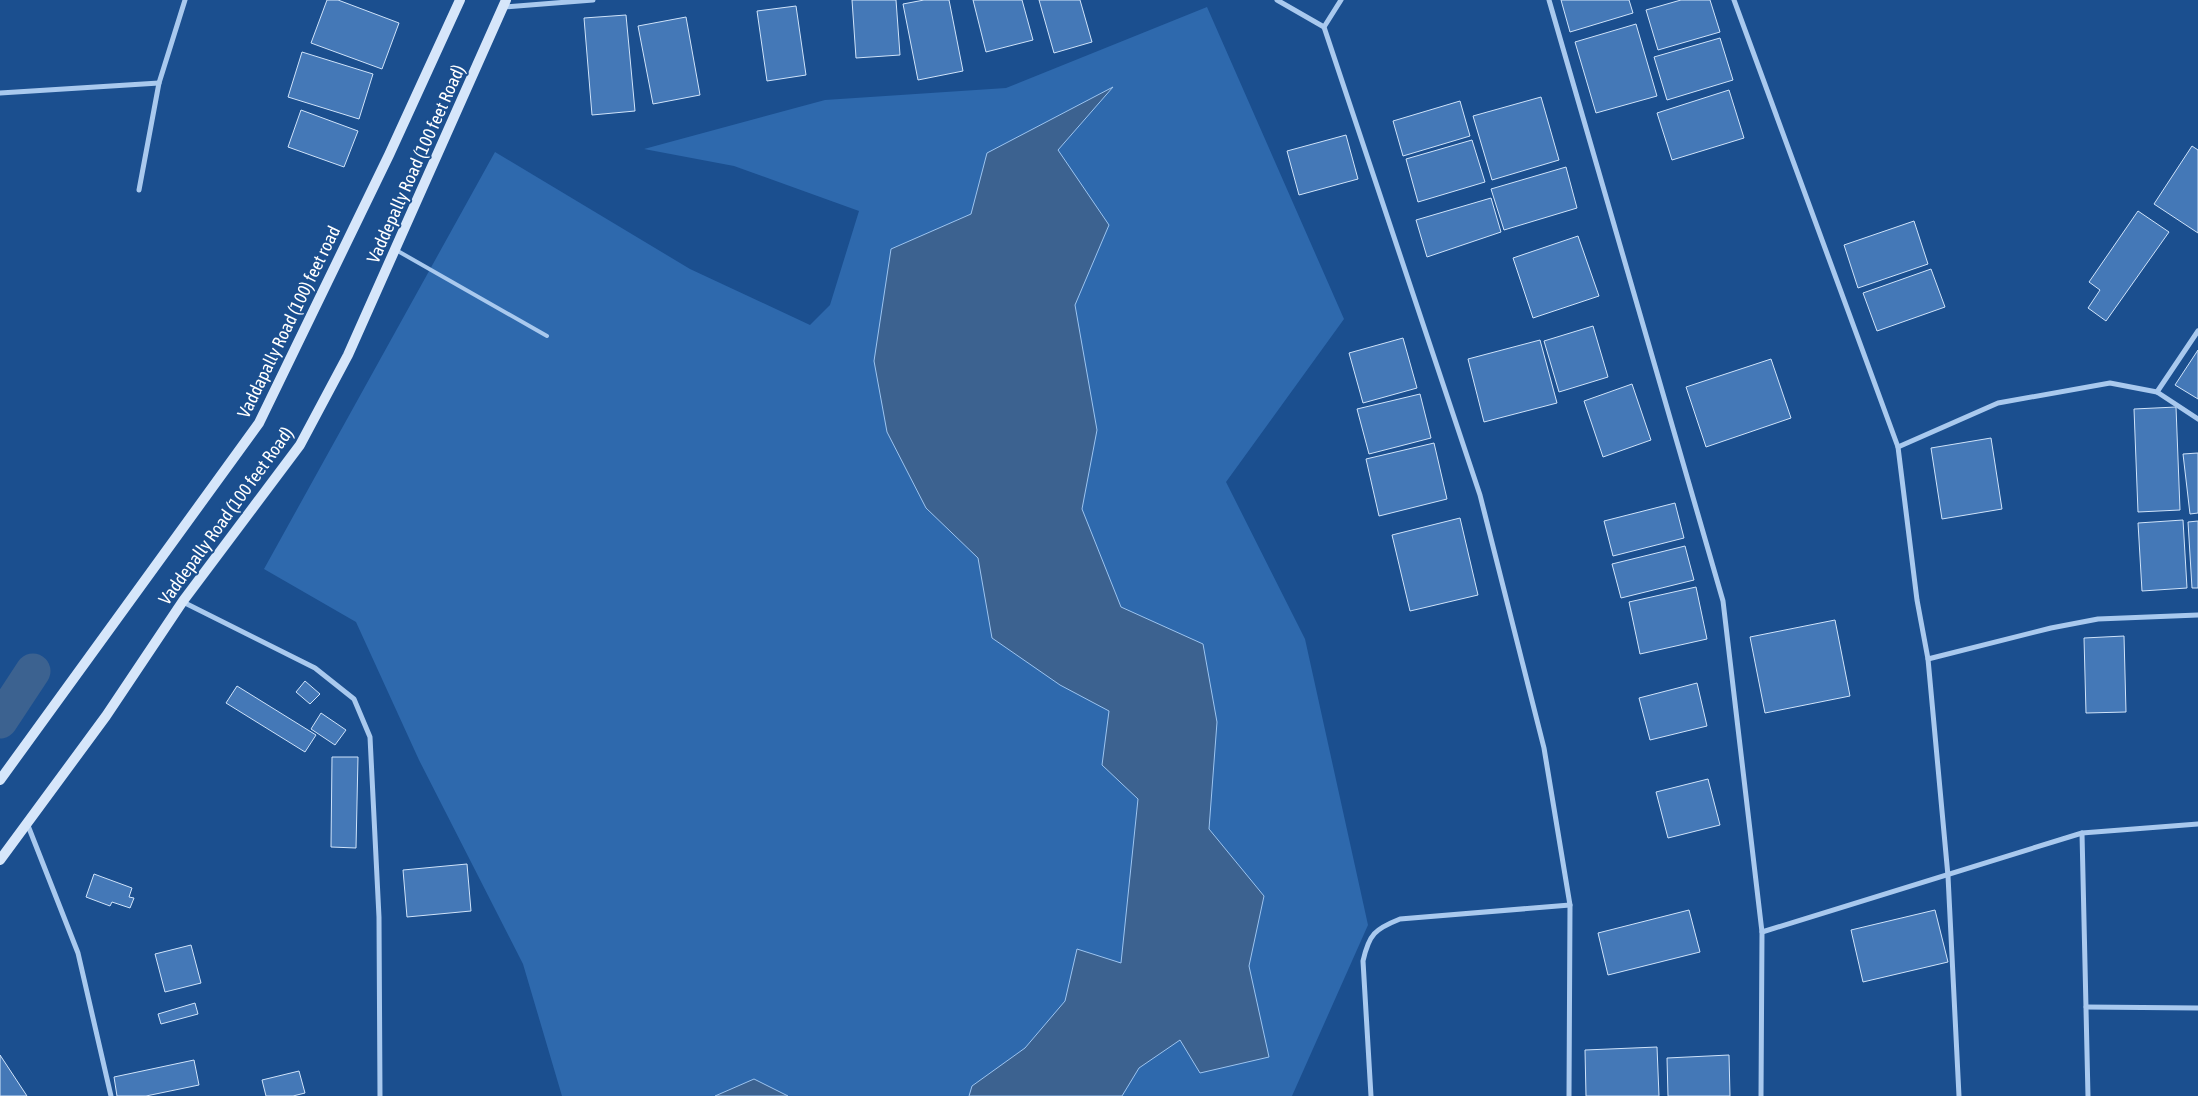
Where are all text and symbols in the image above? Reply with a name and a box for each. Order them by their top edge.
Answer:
street label: Vaddepally Road (100 feet Road) [362,62,469,266]
street label: Vaddapally Road (100) feet road [233,222,344,421]
street label: Vaddepally Road (100 feet Road) [154,423,297,609]

